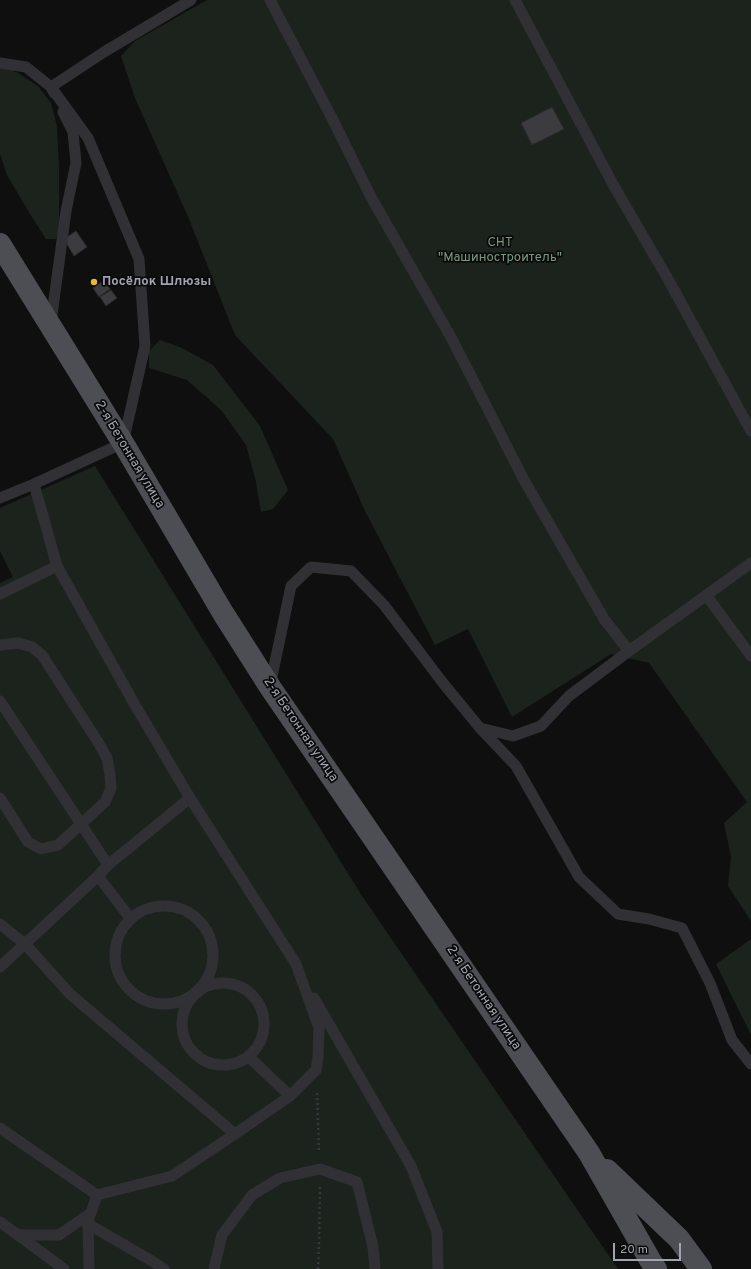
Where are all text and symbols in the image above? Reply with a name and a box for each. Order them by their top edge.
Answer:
park label: СНТ "Машиностроитель" [438,235,562,266]
place label: Посёлок Шлюзы [102,274,211,290]
marker: Посёлок Шлюзы [89,277,99,287]
street label: 2-я Бетонная улица [91,399,167,511]
street label: 2-я Бетонная улица [259,675,341,785]
street label: 2-я Бетонная улица [442,943,524,1053]
scale bar [615,1235,683,1261]
text: 20 m [620,1242,648,1258]

